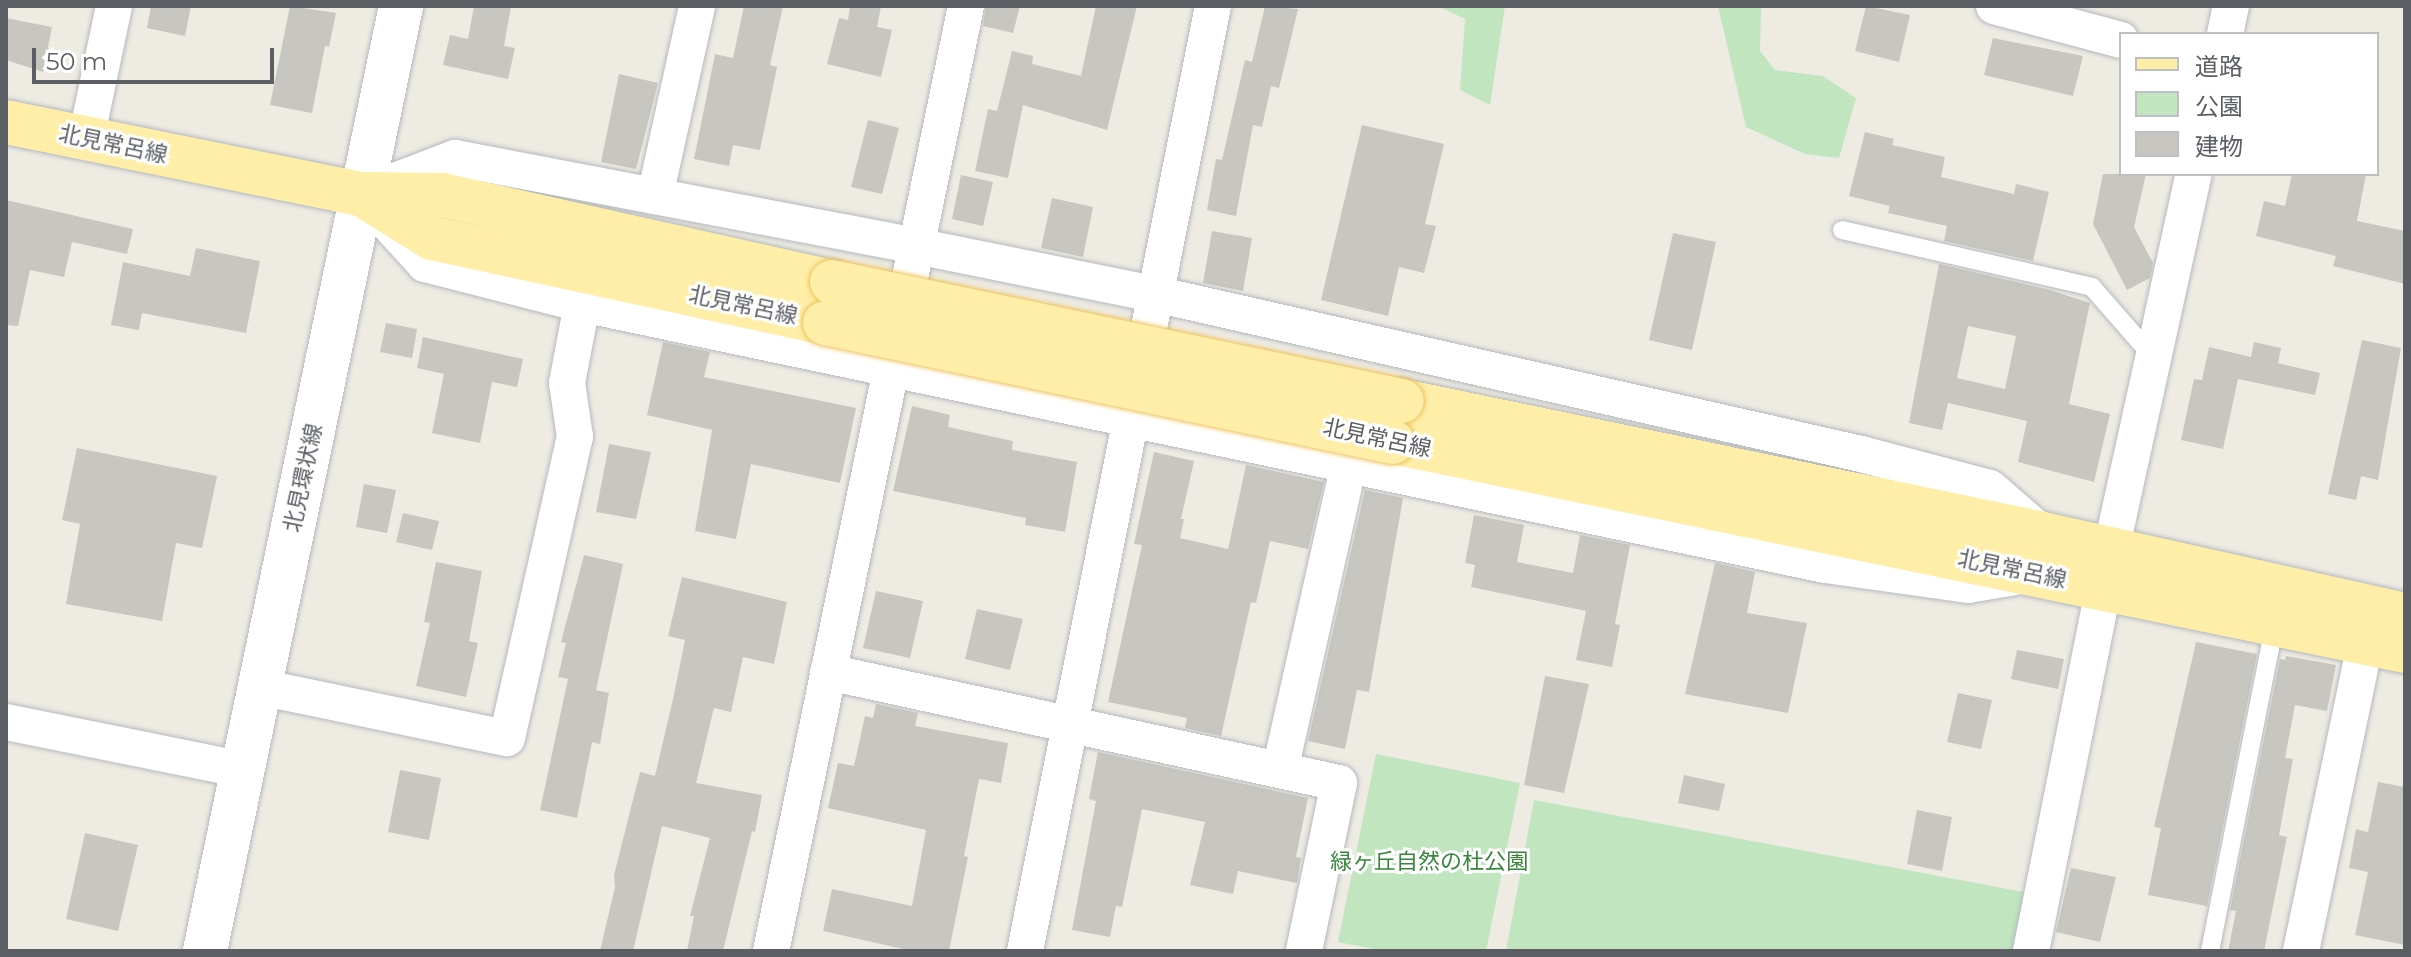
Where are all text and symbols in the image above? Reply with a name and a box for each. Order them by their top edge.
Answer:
scale bar [36,32,278,82]
legend [2119,32,2379,176]
text: 50 m [46,47,107,76]
text: 道路 [2195,52,2243,81]
text: 公園 [2195,92,2243,121]
street label: 北見常呂線 [56,120,170,168]
text: 建物 [2195,132,2243,161]
street label: 北見常呂線 [686,281,800,329]
street label: 北見常呂線 [1320,414,1434,462]
street label: 北見環状線 [279,421,327,535]
street label: 北見常呂線 [1955,545,2069,593]
park label: 緑ヶ丘自然の杜公園 [1330,849,1528,875]

